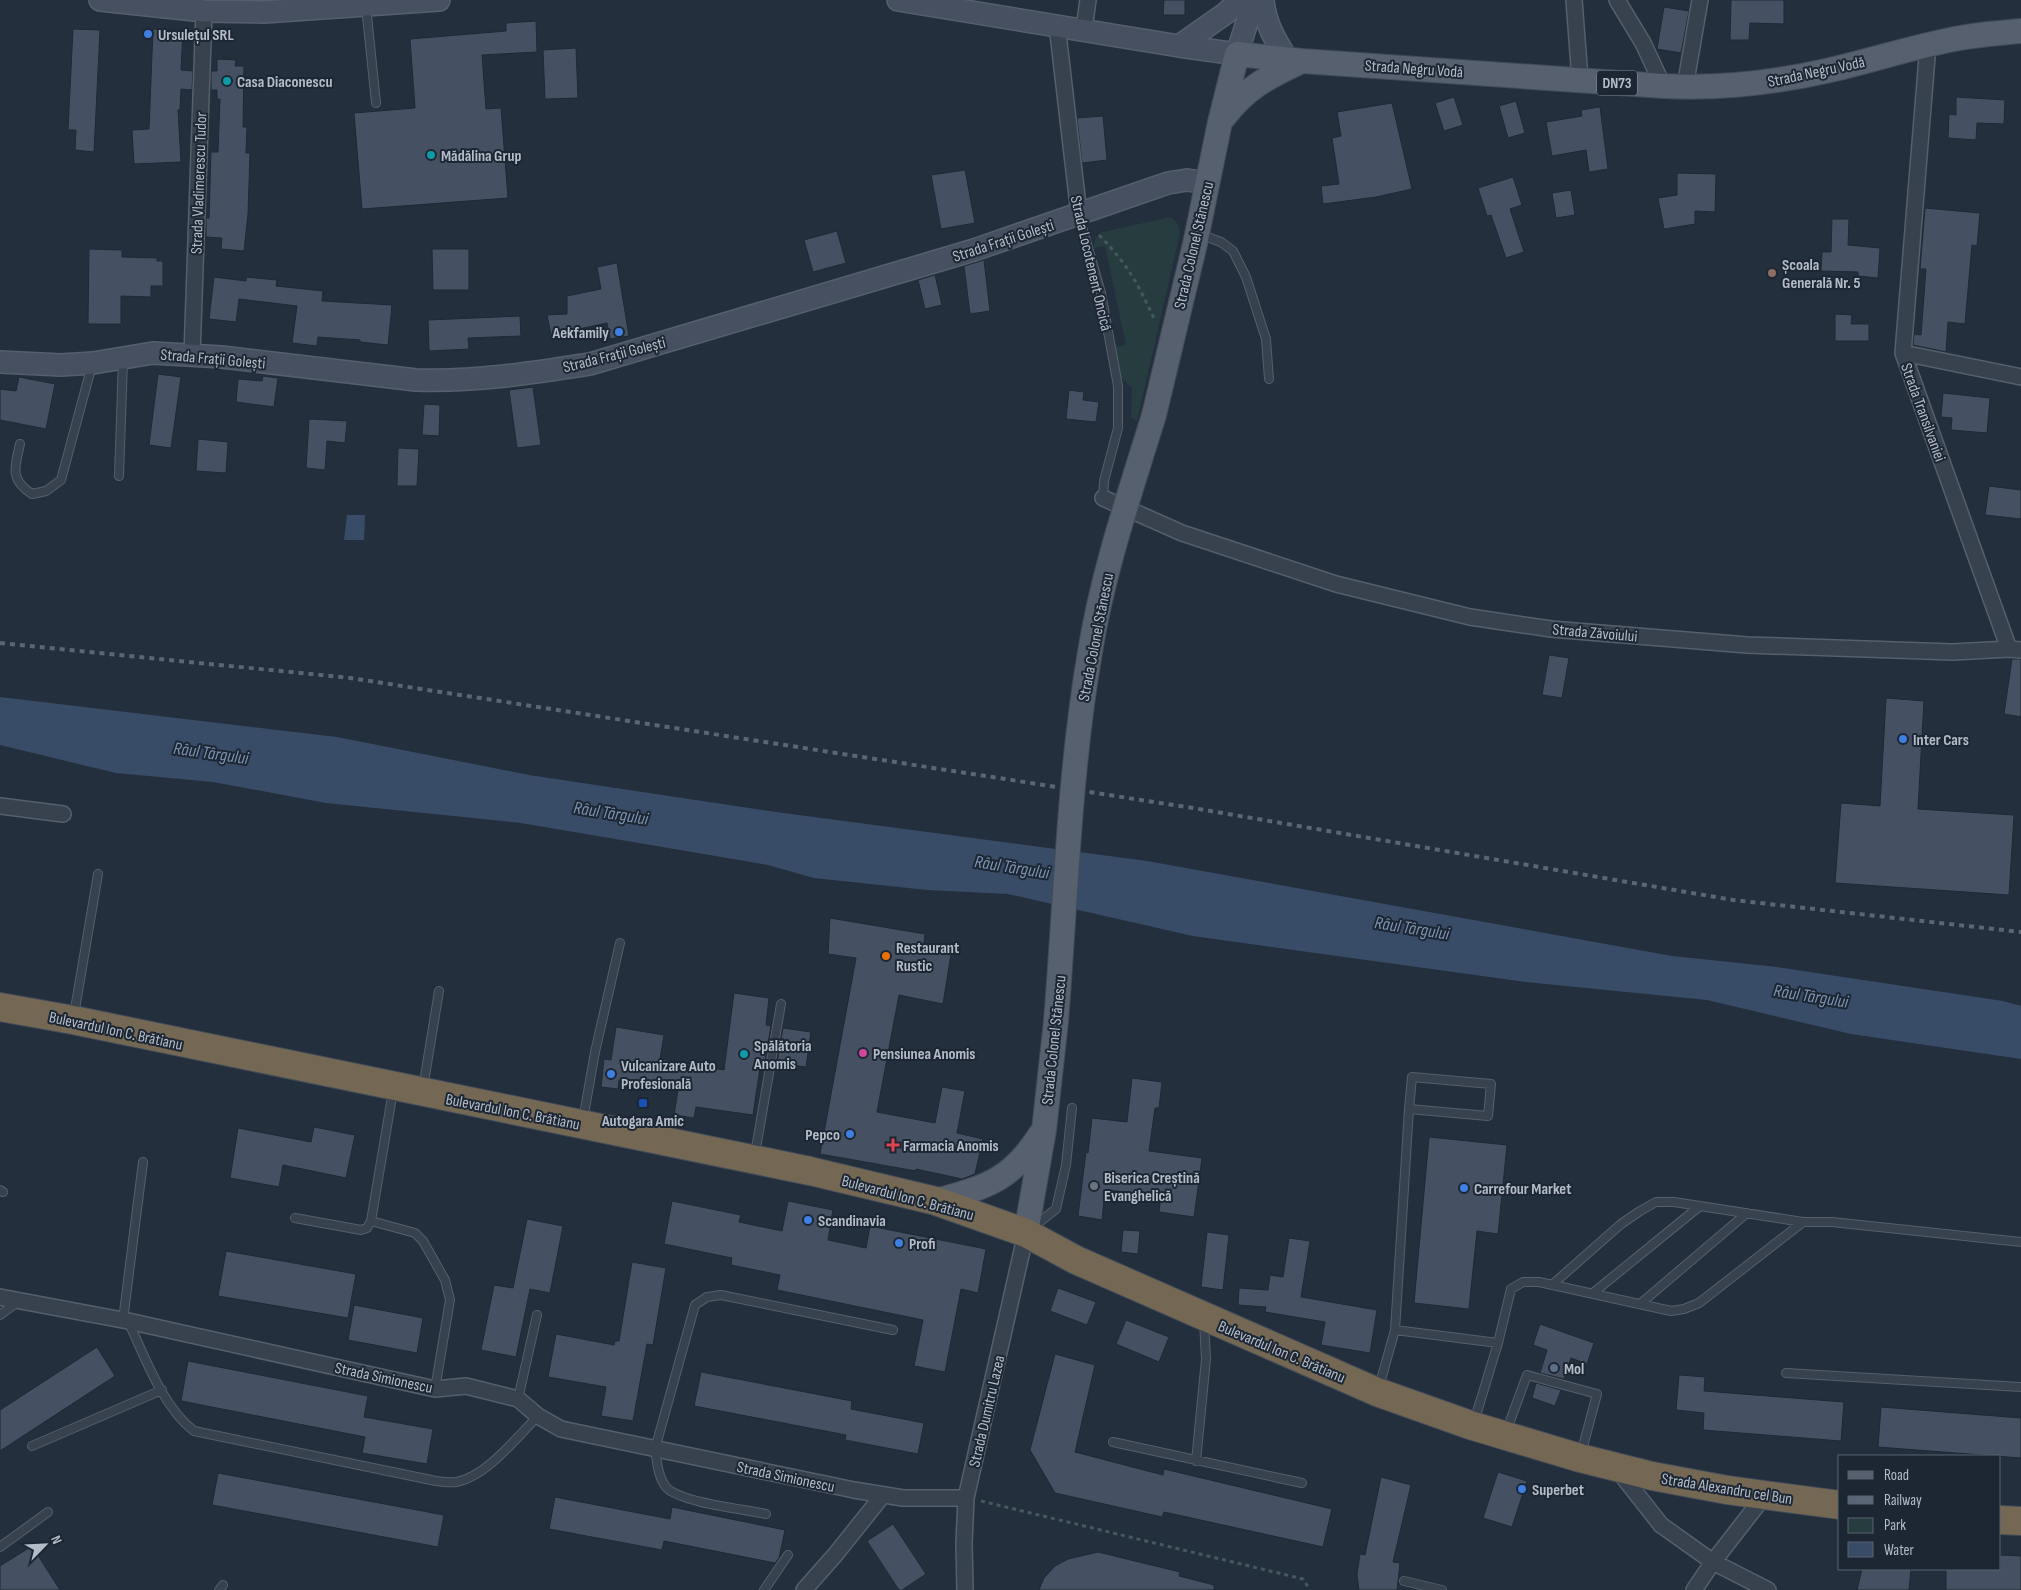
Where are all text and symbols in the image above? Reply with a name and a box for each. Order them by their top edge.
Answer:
place label: Ursulețul SRL [158,26,234,45]
marker: Ursulețul SRL [142,28,154,40]
street label: Strada Negru Vodă [1766,53,1866,92]
street label: Strada Negru Vodă [1364,57,1464,82]
road number: DN73 [1597,70,1637,96]
place label: Casa Diaconescu [237,73,332,92]
marker: Casa Diaconescu [221,75,233,87]
street label: Strada Vladimerescu Tudor [188,111,211,255]
place label: Mădălina Grup [441,147,521,166]
marker: Mădălina Grup [425,149,437,161]
street label: Strada Colonel Stănescu [1171,180,1218,311]
street label: Strada Locotenent Oncică [1066,194,1115,333]
street label: Strada Frații Golești [951,216,1056,267]
place label: Școala Generală Nr. 5 [1782,256,1861,293]
marker: Școala Generală Nr. 5 [1766,267,1778,279]
place label: Aekfamily [551,324,609,343]
marker: Aekfamily [613,326,625,338]
street label: Strada Frații Golești [561,334,668,377]
street label: Strada Frații Golești [160,345,266,374]
street label: Strada Transilvaniei [1896,361,1949,464]
street label: Strada Colonel Stănescu [1075,572,1118,703]
street label: Strada Zăvoiului [1552,620,1638,647]
place label: Inter Cars [1913,731,1969,750]
marker: Inter Cars [1897,733,1909,745]
water label: Râul Târgului [172,738,250,769]
water label: Râul Târgului [572,797,650,830]
water label: Râul Târgului [973,851,1051,884]
water label: Râul Târgului [1373,912,1451,945]
place label: Restaurant Rustic [896,939,959,976]
marker: Restaurant Rustic [880,950,892,962]
street label: Strada Colonel Stănescu [1038,974,1071,1106]
water label: Râul Târgului [1772,980,1850,1013]
street label: Bulevardul Ion C. Brătianu [47,1008,184,1055]
place label: Spălătoria Anomis [753,1037,811,1074]
place label: Pensiunea Anomis [873,1045,975,1064]
marker: Pensiunea Anomis [857,1047,869,1059]
marker: Spălătoria Anomis [738,1048,750,1060]
place label: Vulcanizare Auto Profesională [621,1057,716,1094]
marker: Vulcanizare Auto Profesională [605,1068,617,1080]
street label: Bulevardul Ion C. Brătianu [444,1090,581,1135]
marker: Autogara Amic [637,1097,649,1109]
place label: Autogara Amic [601,1112,684,1131]
place label: Pepco [805,1126,840,1145]
marker: Pepco [844,1128,856,1140]
place label: Farmacia Anomis [903,1137,999,1156]
marker: Farmacia Anomis [887,1139,899,1151]
place label: Biserica Creștină Evanghelică [1104,1169,1200,1206]
street label: Bulevardul Ion C. Brătianu [839,1172,976,1225]
marker: Biserica Creștină Evanghelică [1088,1180,1100,1192]
place label: Carrefour Market [1474,1180,1571,1199]
marker: Carrefour Market [1458,1182,1470,1194]
place label: Scandinavia [818,1212,886,1231]
marker: Scandinavia [802,1214,814,1226]
place label: Profi [909,1235,935,1254]
marker: Profi [893,1237,905,1249]
street label: Bulevardul Ion C. Brătianu [1215,1317,1348,1388]
street label: Strada Dumitru Lazea [965,1354,1010,1469]
street label: Strada Simionescu [333,1359,434,1398]
place label: Mol [1564,1360,1584,1379]
marker: Mol [1548,1362,1560,1374]
legend [1838,1455,2001,1570]
street label: Strada Simionescu [735,1458,836,1497]
text: Road [1884,1466,1909,1485]
street label: Strada Alexandru cel Bun [1660,1470,1794,1509]
place label: Superbet [1532,1481,1584,1500]
marker: Superbet [1516,1483,1528,1495]
text: Railway [1884,1491,1922,1510]
text: Park [1884,1516,1906,1535]
north arrow [20,1520,70,1570]
text: N [47,1533,66,1547]
text: Water [1884,1541,1915,1560]

